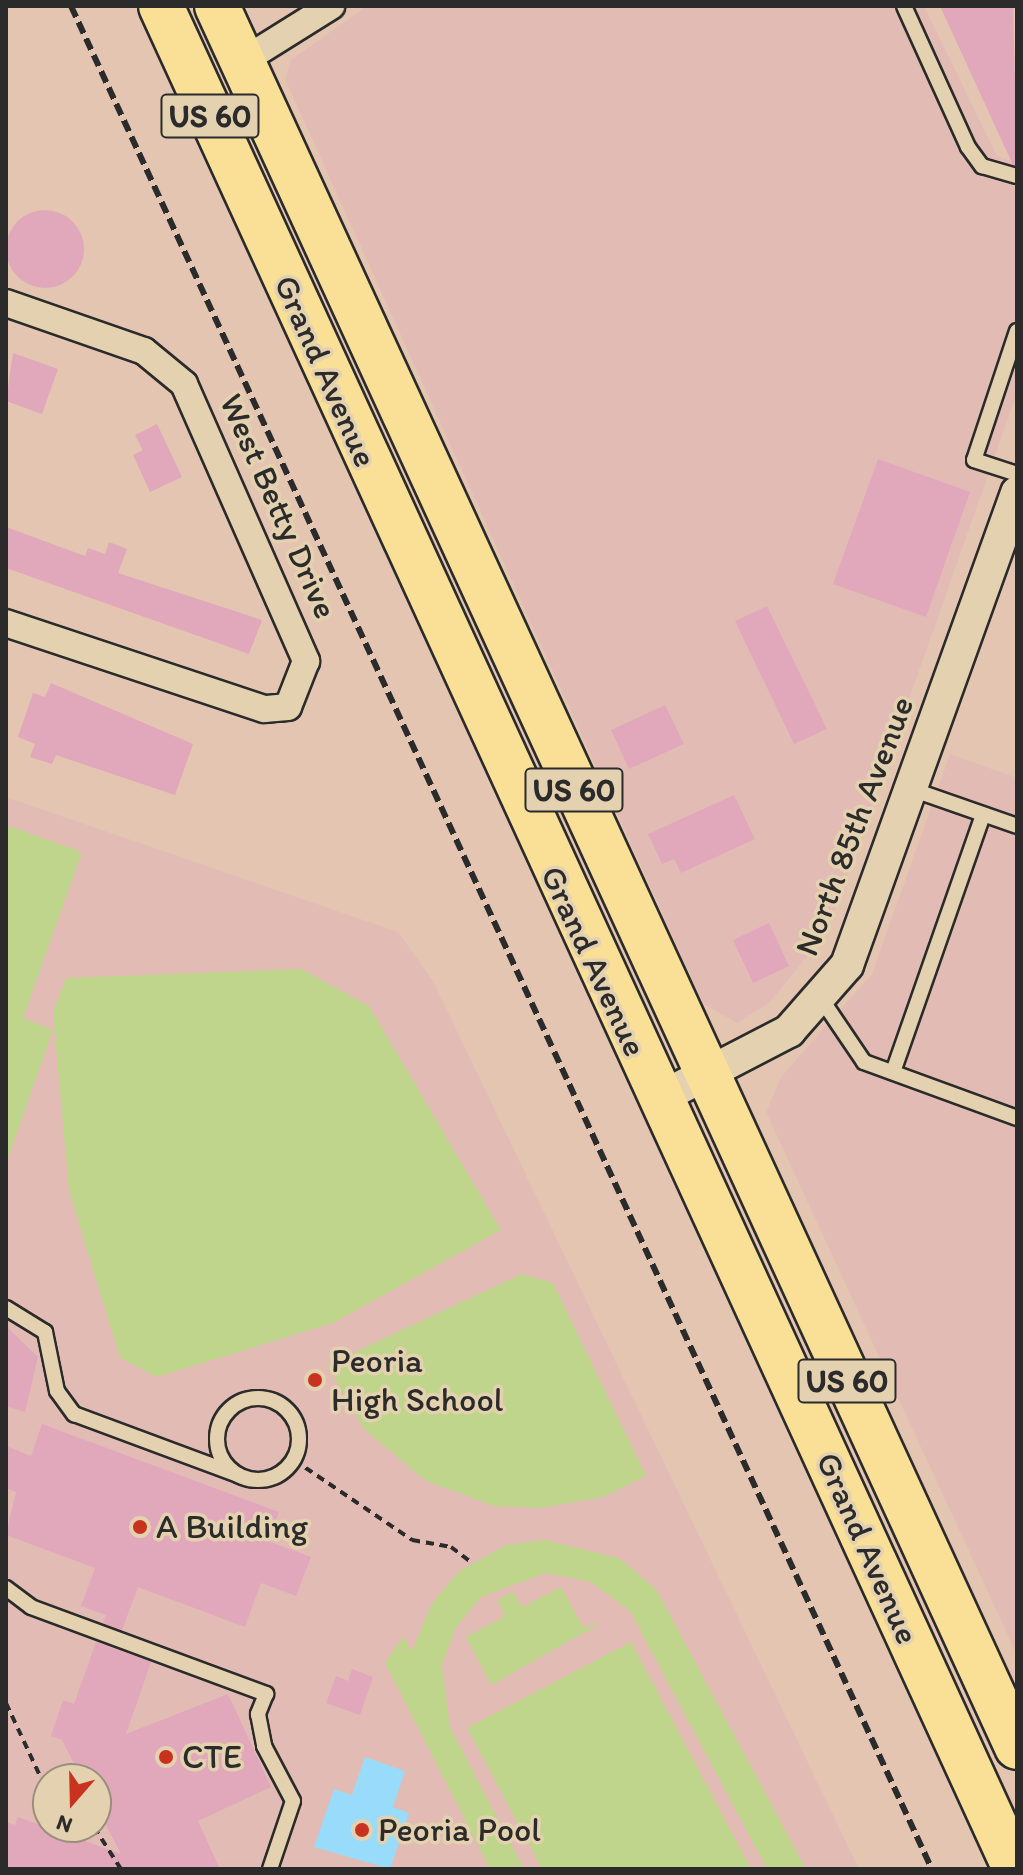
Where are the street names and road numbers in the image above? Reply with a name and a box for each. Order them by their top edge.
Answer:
road number: US 60 [160,88,260,144]
street label: Grand Avenue [266,269,386,473]
street label: West Betty Drive [211,387,347,625]
street label: North 85th Avenue [786,691,922,961]
road number: US 60 [524,762,624,818]
street label: Grand Avenue [532,859,656,1063]
road number: US 60 [797,1353,897,1409]
street label: Grand Avenue [808,1446,928,1650]

